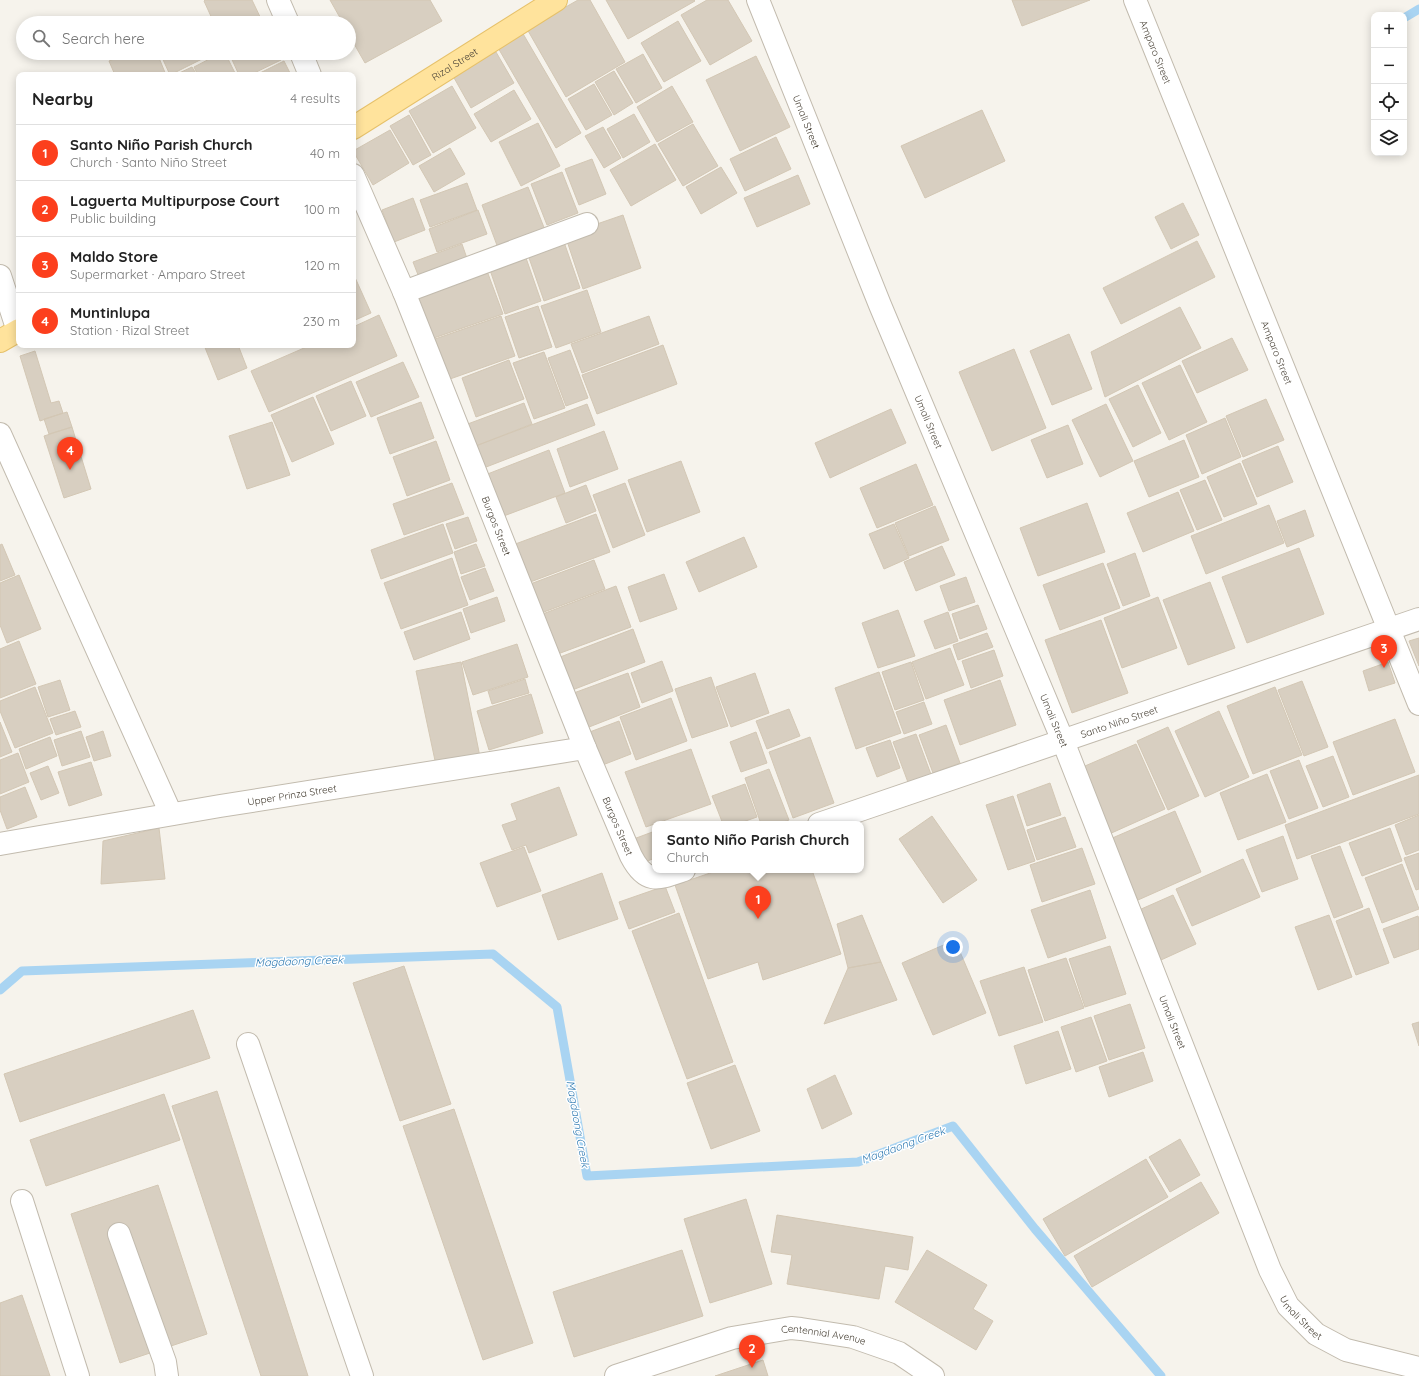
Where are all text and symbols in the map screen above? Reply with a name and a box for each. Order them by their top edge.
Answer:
map controls [1371,12,1407,156]
button: + [1371,12,1407,48]
search box [16,16,356,60]
street label: Amparo Street [1137,18,1174,86]
icon: search [30,27,52,49]
text: Search here [62,29,145,48]
street label: Rizal Street [429,45,481,84]
button: − [1371,48,1407,84]
button: locate [1371,84,1407,120]
text: Nearby [32,88,93,109]
text: 4 results [290,90,340,106]
street label: Umali Street [790,93,823,151]
button: layers [1371,120,1407,156]
text: Santo Niño Parish Church [70,135,252,154]
text: 1 [42,145,48,161]
text: 40 m [310,145,340,161]
text: Church · Santo Niño Street [70,154,227,170]
text: Laguerta Multipurpose Court [70,191,280,210]
text: 2 [41,201,49,217]
text: 100 m [304,201,340,217]
text: Public building [70,210,156,226]
text: Maldo Store [70,247,158,266]
text: 3 [42,257,48,273]
text: 120 m [305,257,340,273]
text: Supermarket · Amparo Street [70,266,245,282]
text: Muntinlupa [70,303,150,322]
text: 4 [41,313,49,329]
text: 230 m [303,313,340,329]
street label: Amparo Street [1258,319,1296,387]
text: Station · Rizal Street [70,322,189,338]
street label: Umali Street [911,393,946,451]
pin: 4 [57,437,83,470]
street label: Burgos Street [479,494,514,558]
pin: 3 [1371,635,1397,668]
street label: Umali Street [1037,692,1071,750]
street label: Santo Niño Street [1079,703,1160,741]
street label: Upper Prinza Street [246,781,338,809]
street label: Burgos Street [599,795,636,858]
popup [652,821,864,873]
text: Santo Niño Parish Church [667,830,849,849]
text: Church [667,849,709,865]
pin: 1 [745,886,771,919]
your location [943,937,963,957]
water label: Magdaong Creek [255,952,344,970]
street label: Umali Street [1156,993,1189,1052]
water label: Magdaong Creek [563,1079,593,1170]
water label: Magdaong Creek [859,1123,948,1167]
street label: Umali Street [1277,1293,1325,1343]
street label: Centennial Avenue [780,1322,868,1348]
pin: 2 [739,1335,765,1368]

